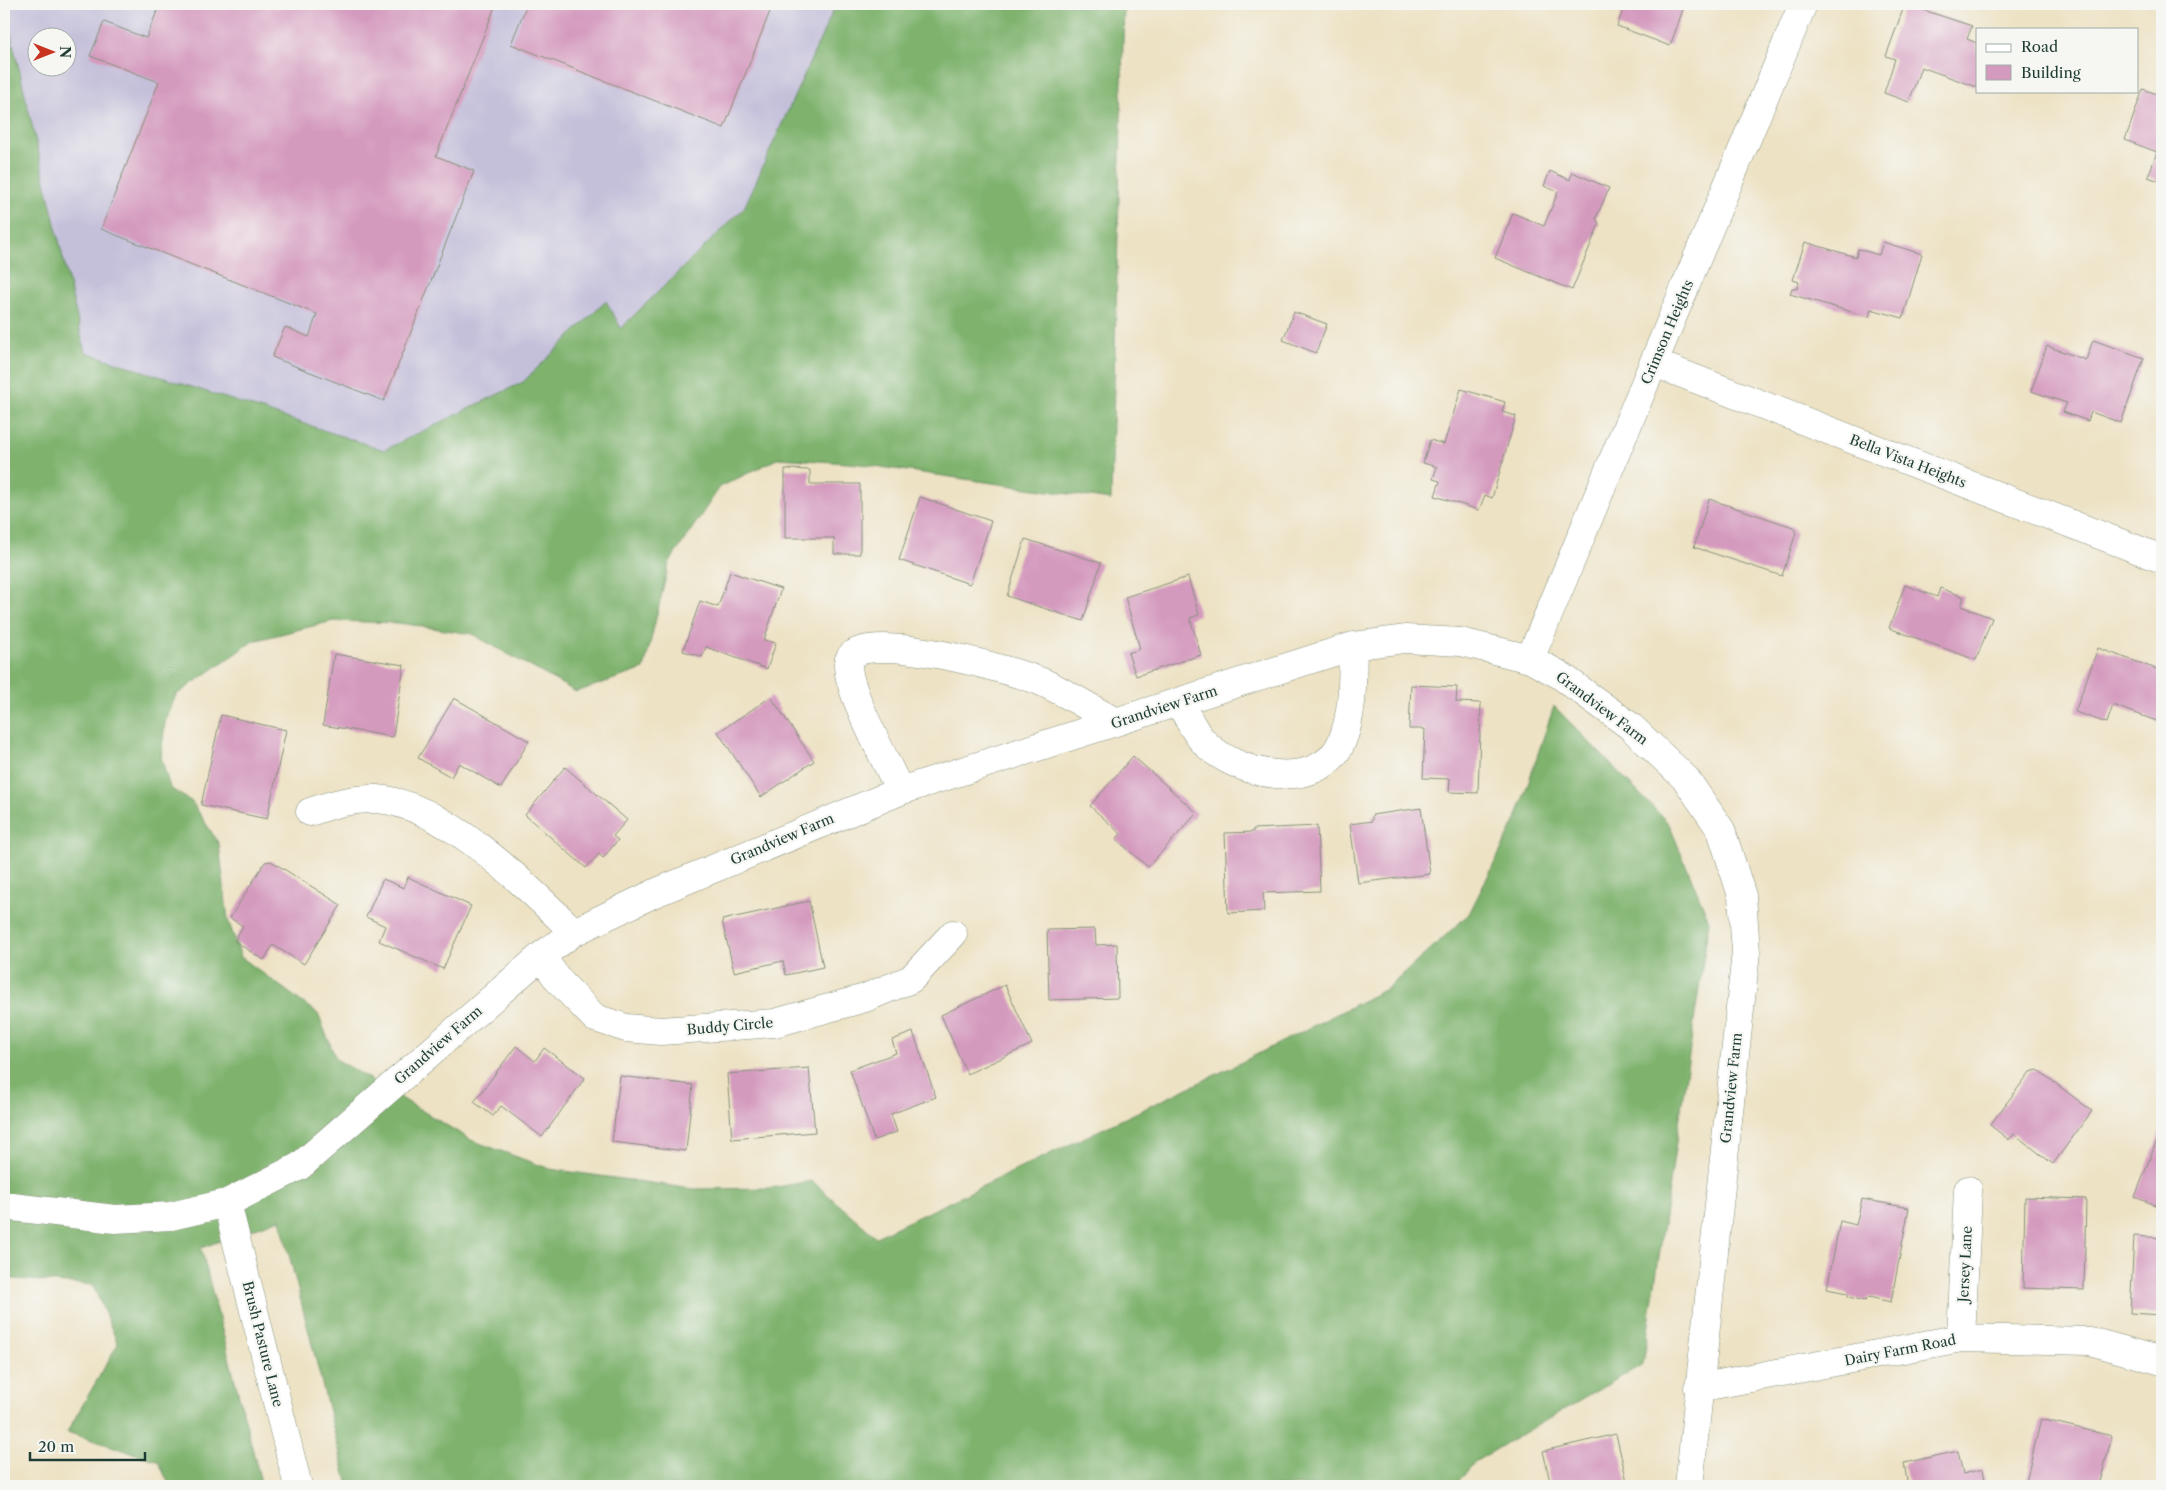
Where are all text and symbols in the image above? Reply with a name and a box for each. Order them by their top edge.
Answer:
north arrow [28,28,78,78]
legend [1976,28,2138,92]
text: Road [2021,37,2058,56]
text: N [56,46,74,58]
text: Building [2021,63,2081,82]
street label: Crimson Heights [1637,277,1697,387]
street label: Bella Vista Heights [1847,430,1969,492]
street label: Grandview Farm [1552,667,1652,749]
street label: Grandview Farm [1108,681,1220,733]
street label: Grandview Farm [727,809,837,869]
street label: Grandview Farm [390,1002,486,1088]
street label: Buddy Circle [686,1013,774,1039]
street label: Grandview Farm [1716,1032,1746,1144]
street label: Jersey Lane [1954,1225,1976,1305]
street label: Brush Pasture Lane [239,1279,287,1409]
street label: Dairy Farm Road [1843,1330,1958,1370]
scale bar [30,1430,145,1462]
text: 20 m [38,1437,74,1456]

